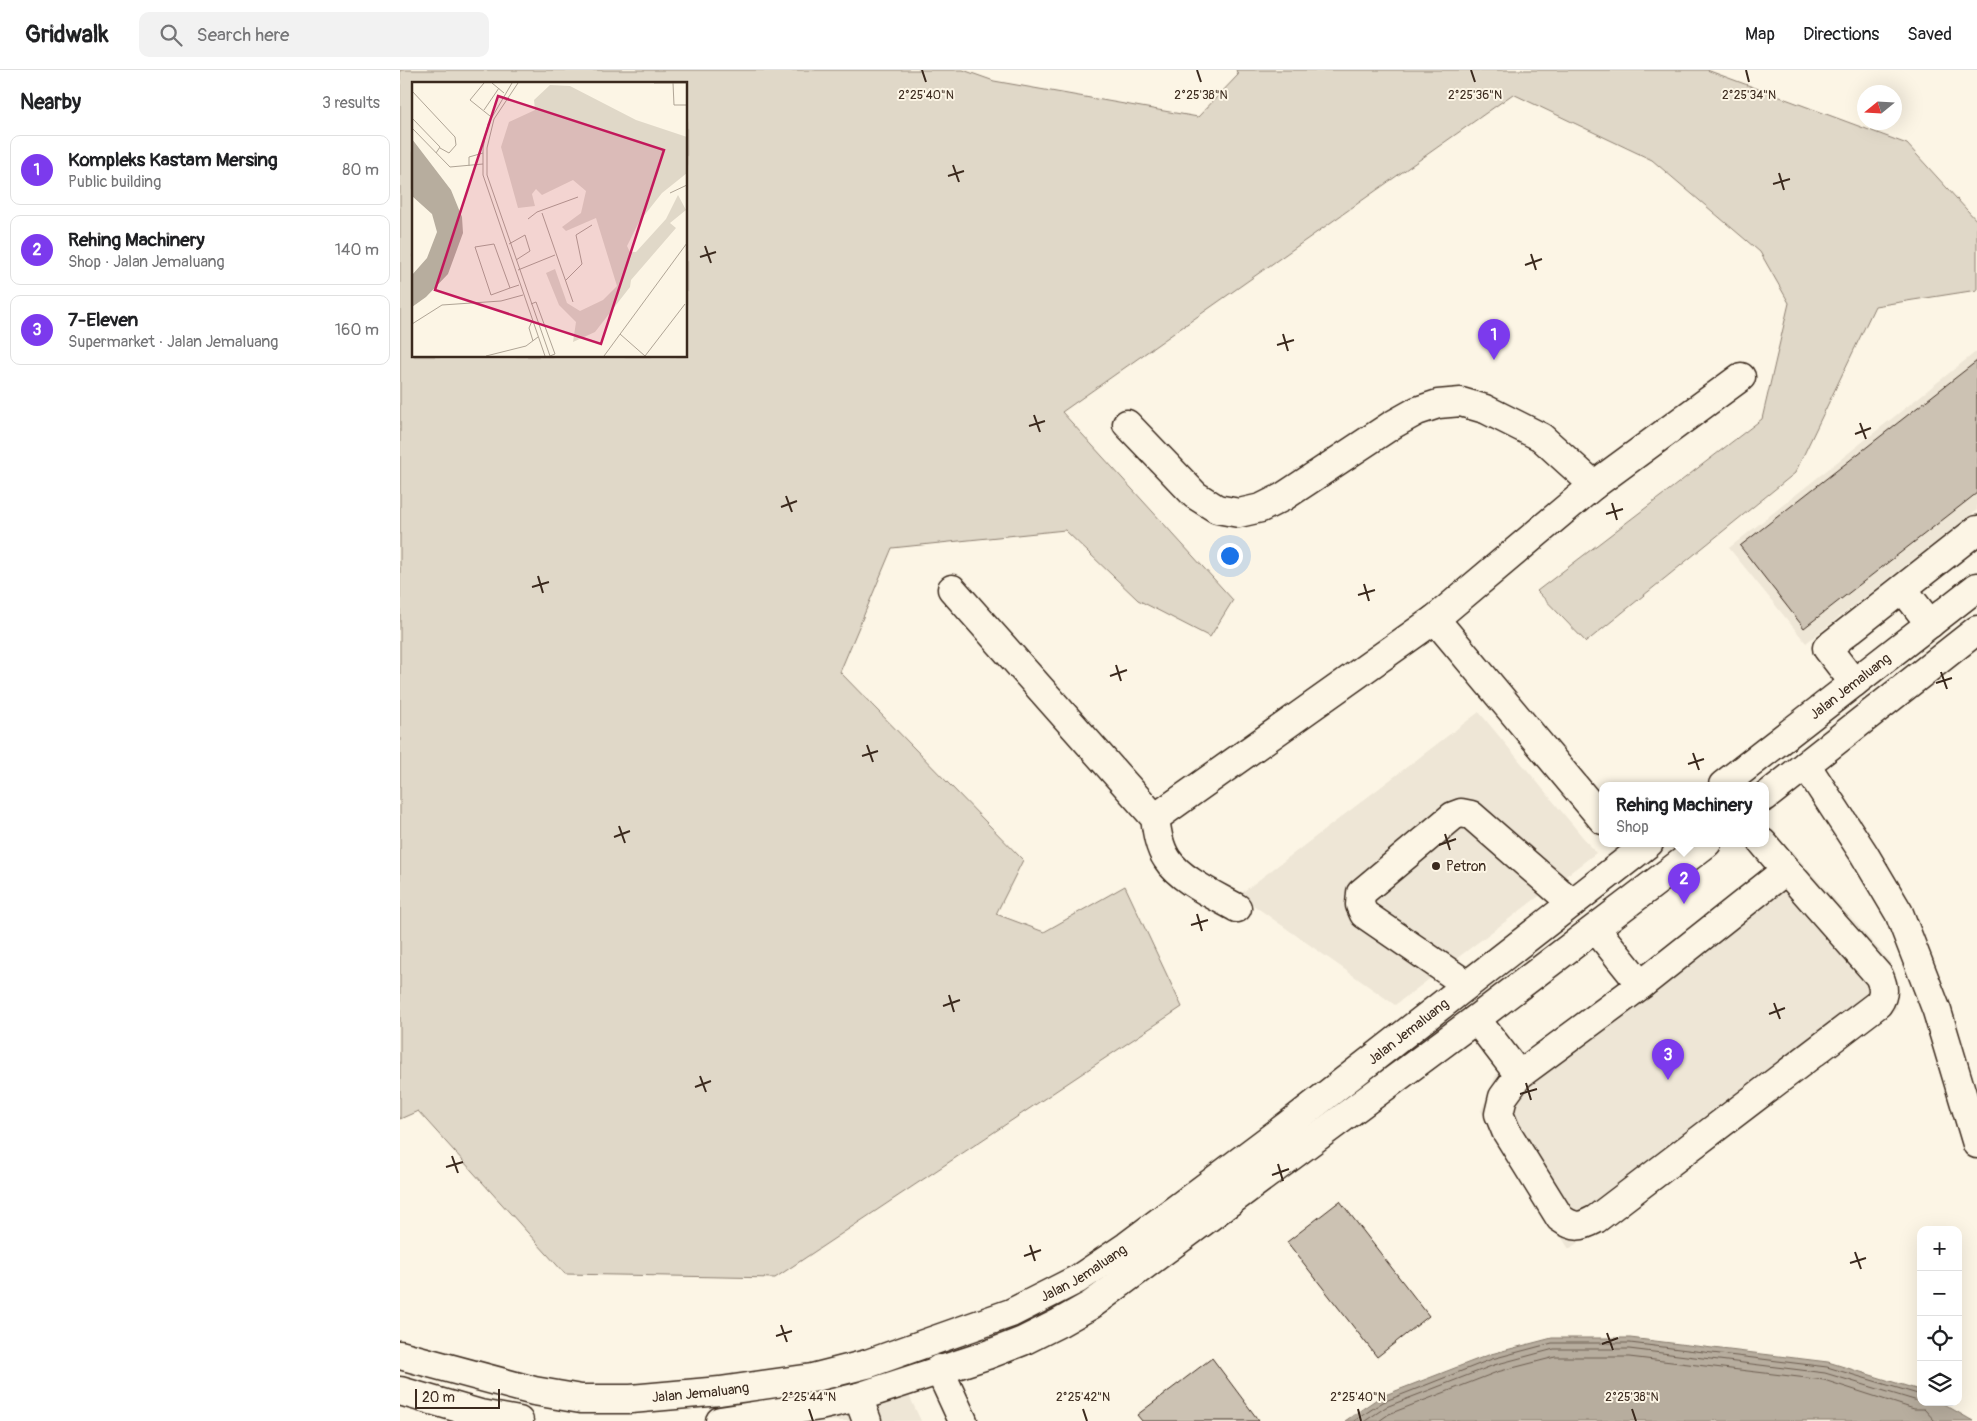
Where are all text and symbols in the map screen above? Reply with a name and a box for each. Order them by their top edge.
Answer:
search box [139,12,489,57]
text: Gridwalk [25,20,109,49]
icon: search [157,21,185,49]
text: Search here [197,23,289,47]
text: Map [1745,23,1775,46]
text: Directions [1803,23,1879,46]
text: Saved [1907,23,1952,46]
inset map [412,82,688,358]
north arrow [1857,85,1902,130]
text: 2°25'40"N [898,88,954,103]
text: 2°25'38"N [1174,88,1228,103]
text: 2°25'36"N [1448,88,1502,103]
text: 2°25'34"N [1722,88,1776,103]
text: Nearby [20,89,81,116]
text: 3 results [322,93,380,113]
text: Kompleks Kastam Mersing [68,148,277,172]
text: 1 [34,160,40,180]
text: 80 m [342,160,379,180]
text: Public building [68,172,161,192]
text: Rehing Machinery [68,228,205,252]
text: 2 [33,240,41,260]
text: 140 m [335,240,379,260]
text: Shop · Jalan Jemaluang [68,252,225,272]
text: 7-Eleven [68,308,138,332]
pin: 1 [1478,319,1510,360]
text: 3 [33,320,41,340]
text: 160 m [335,320,379,340]
text: Supermarket · Jalan Jemaluang [68,332,278,352]
your location [1217,543,1243,569]
street label: Jalan Jemaluang [1807,650,1894,723]
popup [1599,782,1769,847]
text: Rehing Machinery [1616,793,1752,817]
text: Shop [1616,817,1649,837]
place label: Petron [1446,858,1486,875]
marker: Petron [1430,860,1442,872]
pin: 2 [1668,863,1700,904]
street label: Jalan Jemaluang [1365,995,1452,1068]
pin: 3 [1652,1039,1684,1080]
map controls [1917,1226,1962,1406]
button: + [1917,1226,1962,1271]
street label: Jalan Jemaluang [1038,1241,1130,1306]
button: − [1917,1271,1962,1316]
button: locate [1917,1316,1962,1361]
button: layers [1917,1361,1962,1406]
street label: Jalan Jemaluang [651,1379,750,1406]
scale bar [415,1386,500,1409]
text: 20 m [422,1389,455,1406]
text: 2°25'44"N [782,1390,836,1405]
text: 2°25'42"N [1056,1390,1110,1405]
text: 2°25'40"N [1330,1390,1386,1405]
text: 2°25'38"N [1605,1390,1659,1405]

